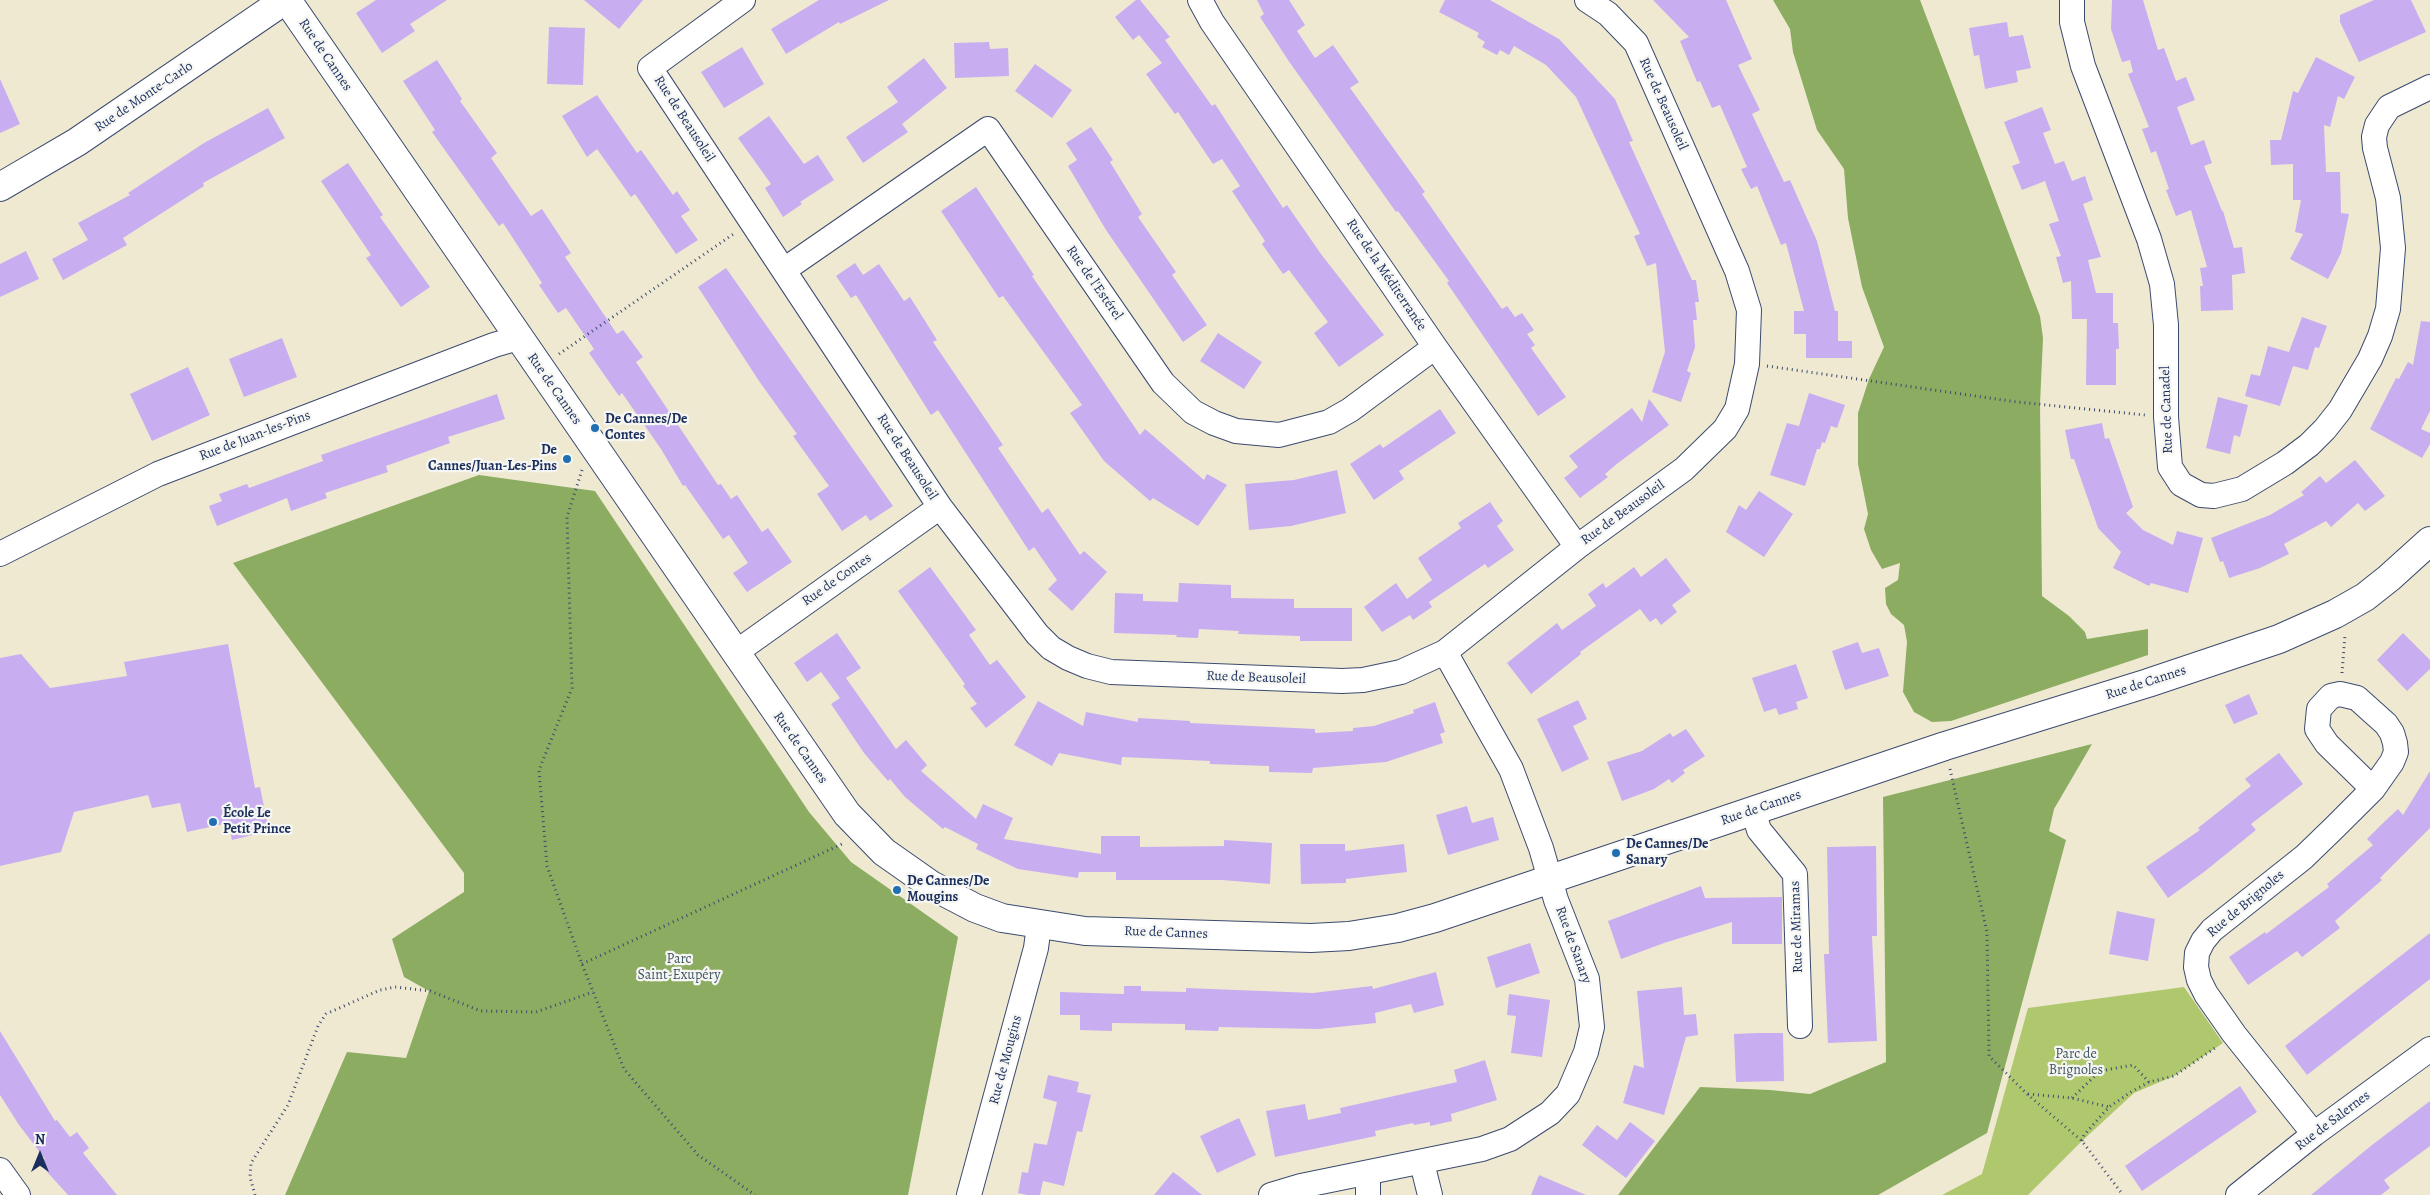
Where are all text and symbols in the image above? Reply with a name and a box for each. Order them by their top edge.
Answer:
street label: Rue de Cannes [295,16,355,94]
street label: Rue de Beausoleil [1635,55,1691,153]
street label: Rue de Monte-Carlo [92,58,196,136]
street label: Rue de Beausoleil [650,73,718,165]
street label: Rue de la Méditerranée [1342,216,1430,334]
street label: Rue de l'Estérel [1062,243,1126,323]
street label: Rue de Cannes [523,350,585,428]
street label: Rue de Canadel [2157,366,2177,454]
street label: Rue de Juan-les-Pins [197,407,313,465]
street label: Rue de Beausoleil [873,411,941,503]
place label: De Cannes/De Contes [605,412,688,444]
marker: De Cannes/De Contes [589,422,601,434]
place label: De Cannes/Juan-Les-Pins [428,443,557,476]
marker: De Cannes/Juan-Les-Pins [561,453,573,465]
street label: Rue de Beausoleil [1578,477,1668,549]
street label: Rue de Contes [799,550,875,610]
street label: Rue de Cannes [2104,662,2188,704]
street label: Rue de Beausoleil [1206,668,1306,688]
street label: Rue de Cannes [769,709,831,787]
street label: Rue de Cannes [1719,786,1803,830]
place label: École Le Petit Prince [223,806,291,839]
marker: École Le Petit Prince [207,816,219,828]
place label: De Cannes/De Sanary [1626,837,1709,870]
marker: De Cannes/De Sanary [1610,847,1622,859]
street label: Rue de Brignoles [2204,867,2288,941]
place label: De Cannes/De Mougins [907,874,990,906]
street label: Rue de Miramas [1787,880,1807,974]
marker: De Cannes/De Mougins [891,884,903,896]
street label: Rue de Sanary [1551,904,1595,986]
street label: Rue de Cannes [1124,923,1208,943]
park label: Parc Saint-Exupéry [638,952,720,984]
street label: Rue de Mougins [986,1014,1026,1106]
park label: Parc de Brignoles [2049,1047,2103,1080]
street label: Rue de Salernes [2292,1087,2374,1155]
north arrow [15,1130,65,1180]
text: N [35,1130,45,1149]

